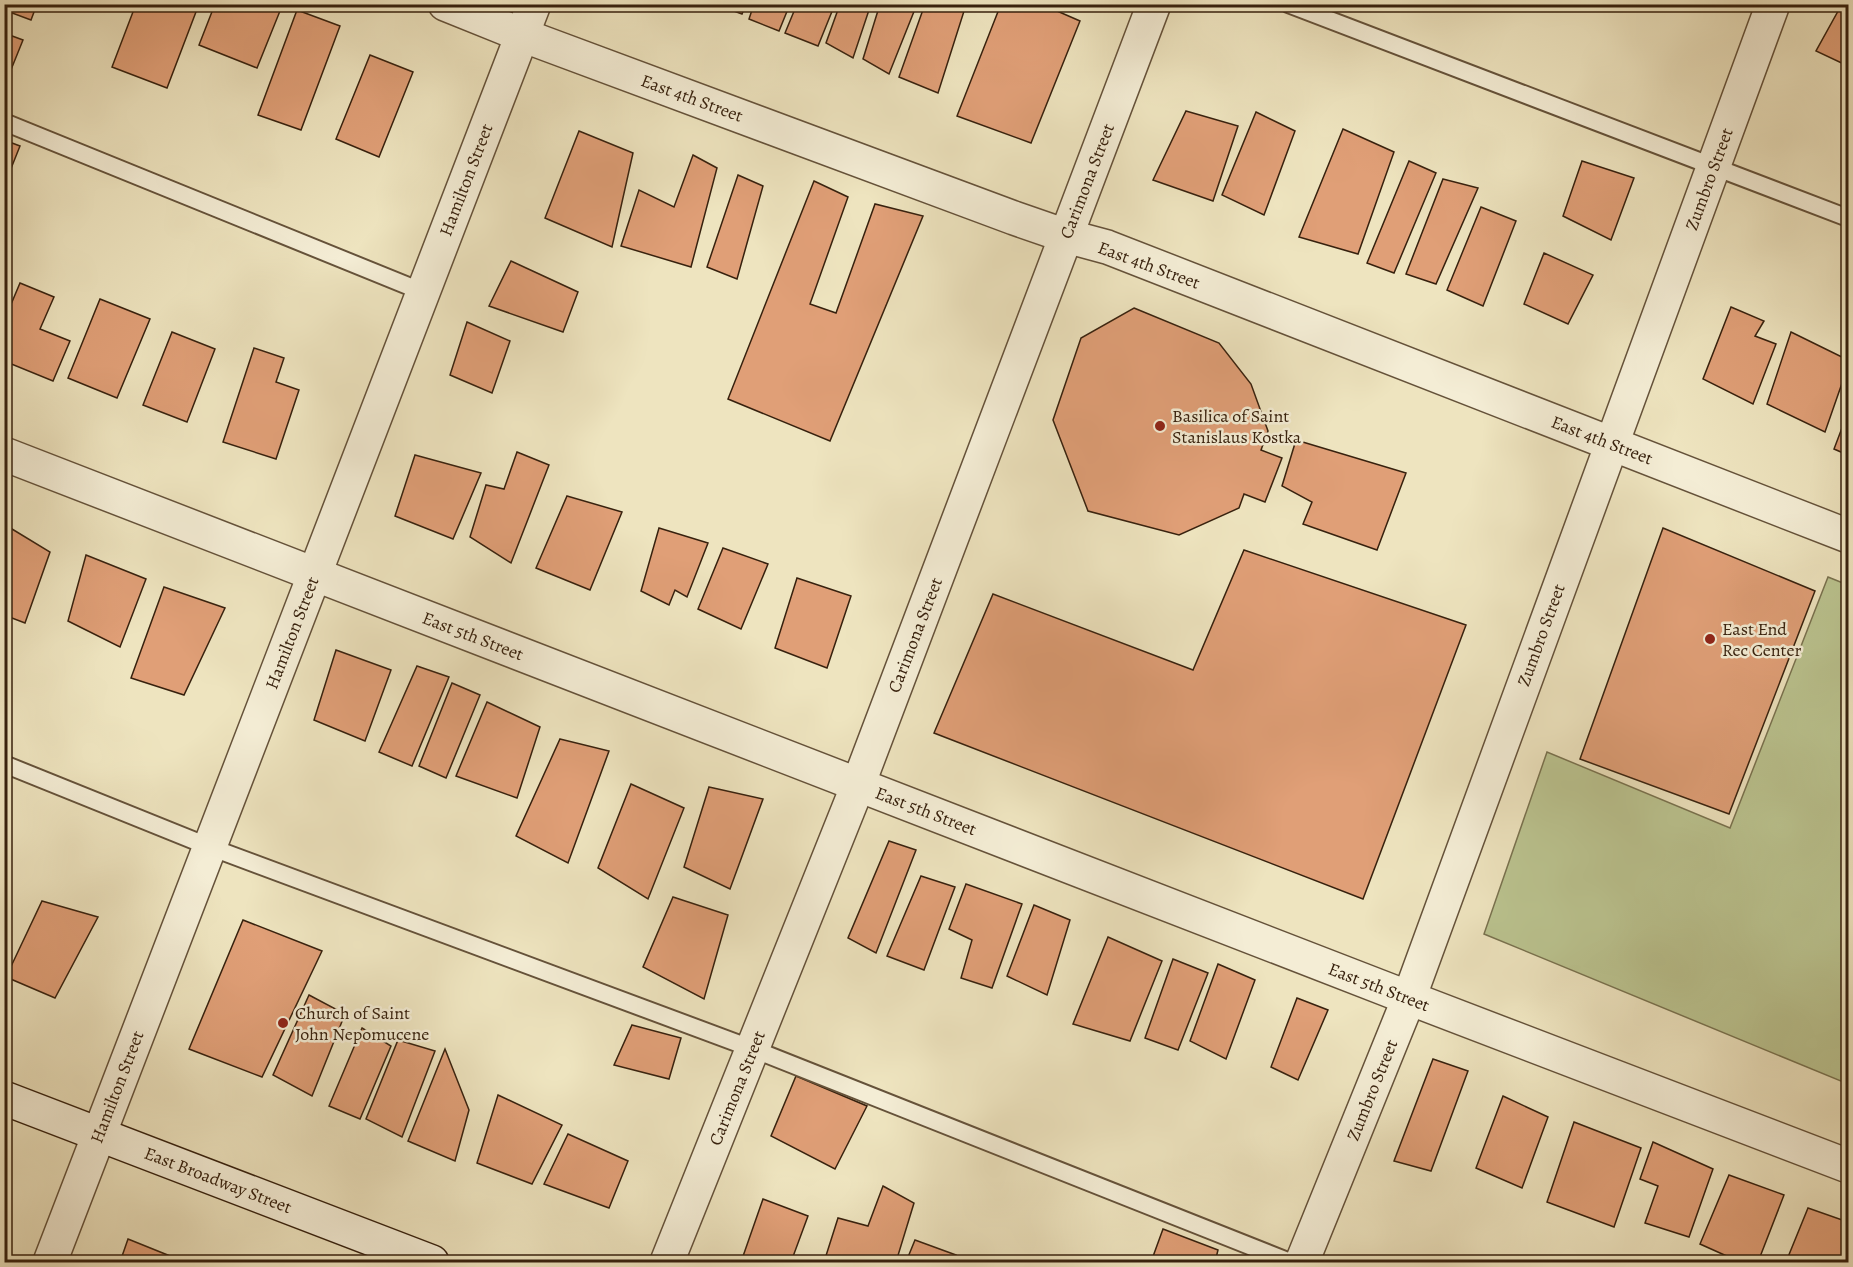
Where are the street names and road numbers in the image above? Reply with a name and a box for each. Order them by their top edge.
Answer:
street label: East 4th Street [638,68,746,128]
street label: Hamilton Street [434,120,498,240]
street label: Carimona Street [1054,120,1120,242]
street label: Zumbro Street [1679,124,1739,234]
street label: East 4th Street [1095,235,1203,295]
street label: East 4th Street [1548,410,1656,470]
street label: Hamilton Street [260,573,324,693]
street label: Carimona Street [882,574,948,696]
street label: Zumbro Street [1511,580,1571,690]
street label: East 5th Street [419,606,527,666]
street label: East 5th Street [872,781,980,841]
street label: East 5th Street [1325,957,1433,1017]
street label: Hamilton Street [85,1027,149,1147]
street label: Carimona Street [703,1027,771,1149]
street label: Zumbro Street [1341,1036,1403,1144]
street label: East Broadway Street [141,1141,295,1219]

